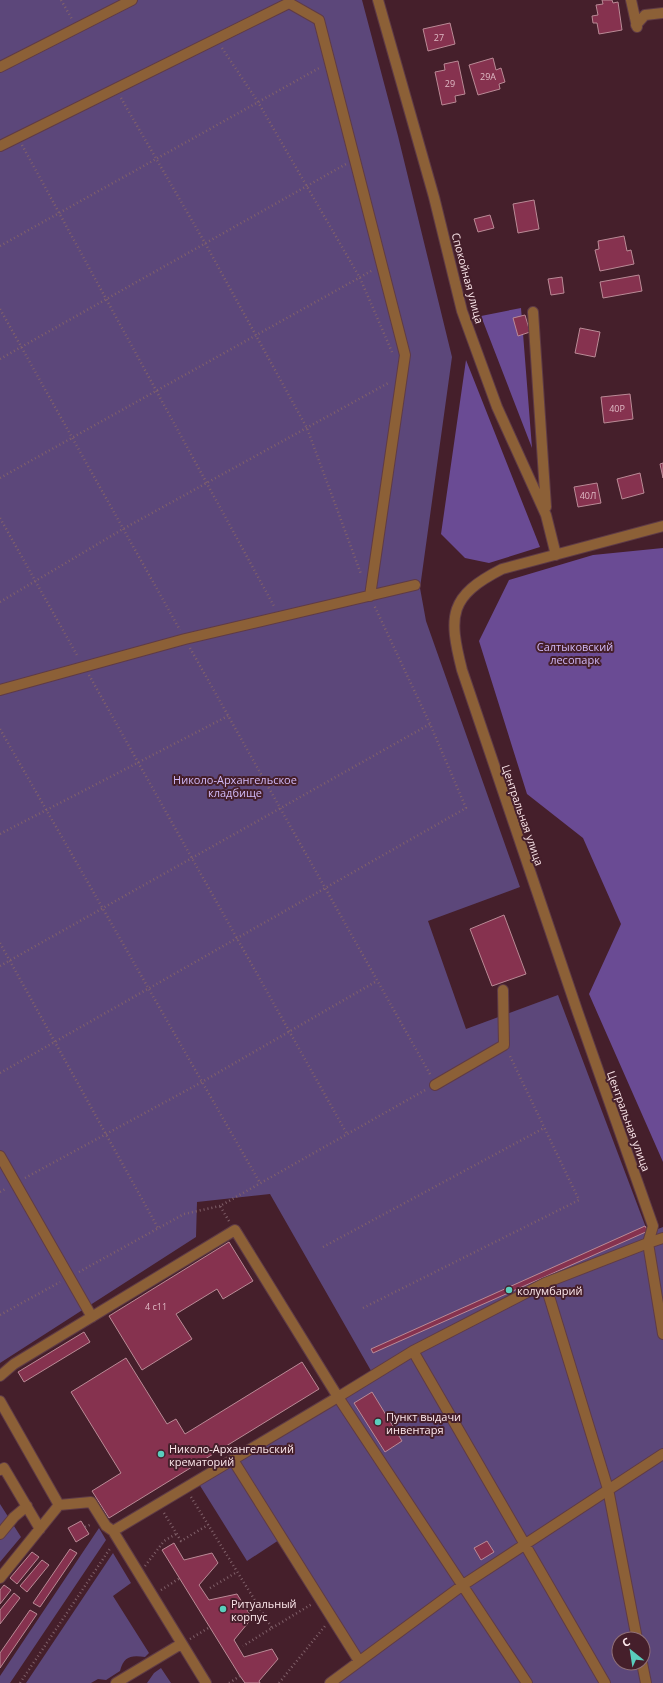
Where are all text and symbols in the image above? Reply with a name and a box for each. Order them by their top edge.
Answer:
house number: 27 [434,31,444,44]
house number: 29А [480,70,496,83]
house number: 29 [445,77,455,90]
street label: Спокойная улица [449,231,487,325]
house number: 40Р [609,402,625,415]
house number: 40Л [580,489,596,502]
park label: Салтыковский лесопарк [537,639,613,667]
street label: Центральная улица [499,763,547,867]
park label: Николо-Архангельское кладбище [173,772,297,800]
street label: Центральная улица [604,1069,654,1173]
place label: колумбарий [517,1283,583,1298]
marker: колумбарий [504,1285,514,1295]
house number: 4 с11 [145,1300,167,1313]
place label: Пункт выдачи инвентаря [386,1409,461,1437]
marker: Пункт выдачи инвентаря [373,1417,383,1427]
place label: Николо-Архангельский крематорий [169,1441,294,1469]
marker: Николо-Архангельский крематорий [156,1449,166,1459]
place label: Ритуальный корпус [231,1596,297,1624]
marker: Ритуальный корпус [218,1604,228,1614]
north arrow [611,1631,651,1671]
text: С [619,1634,633,1650]

